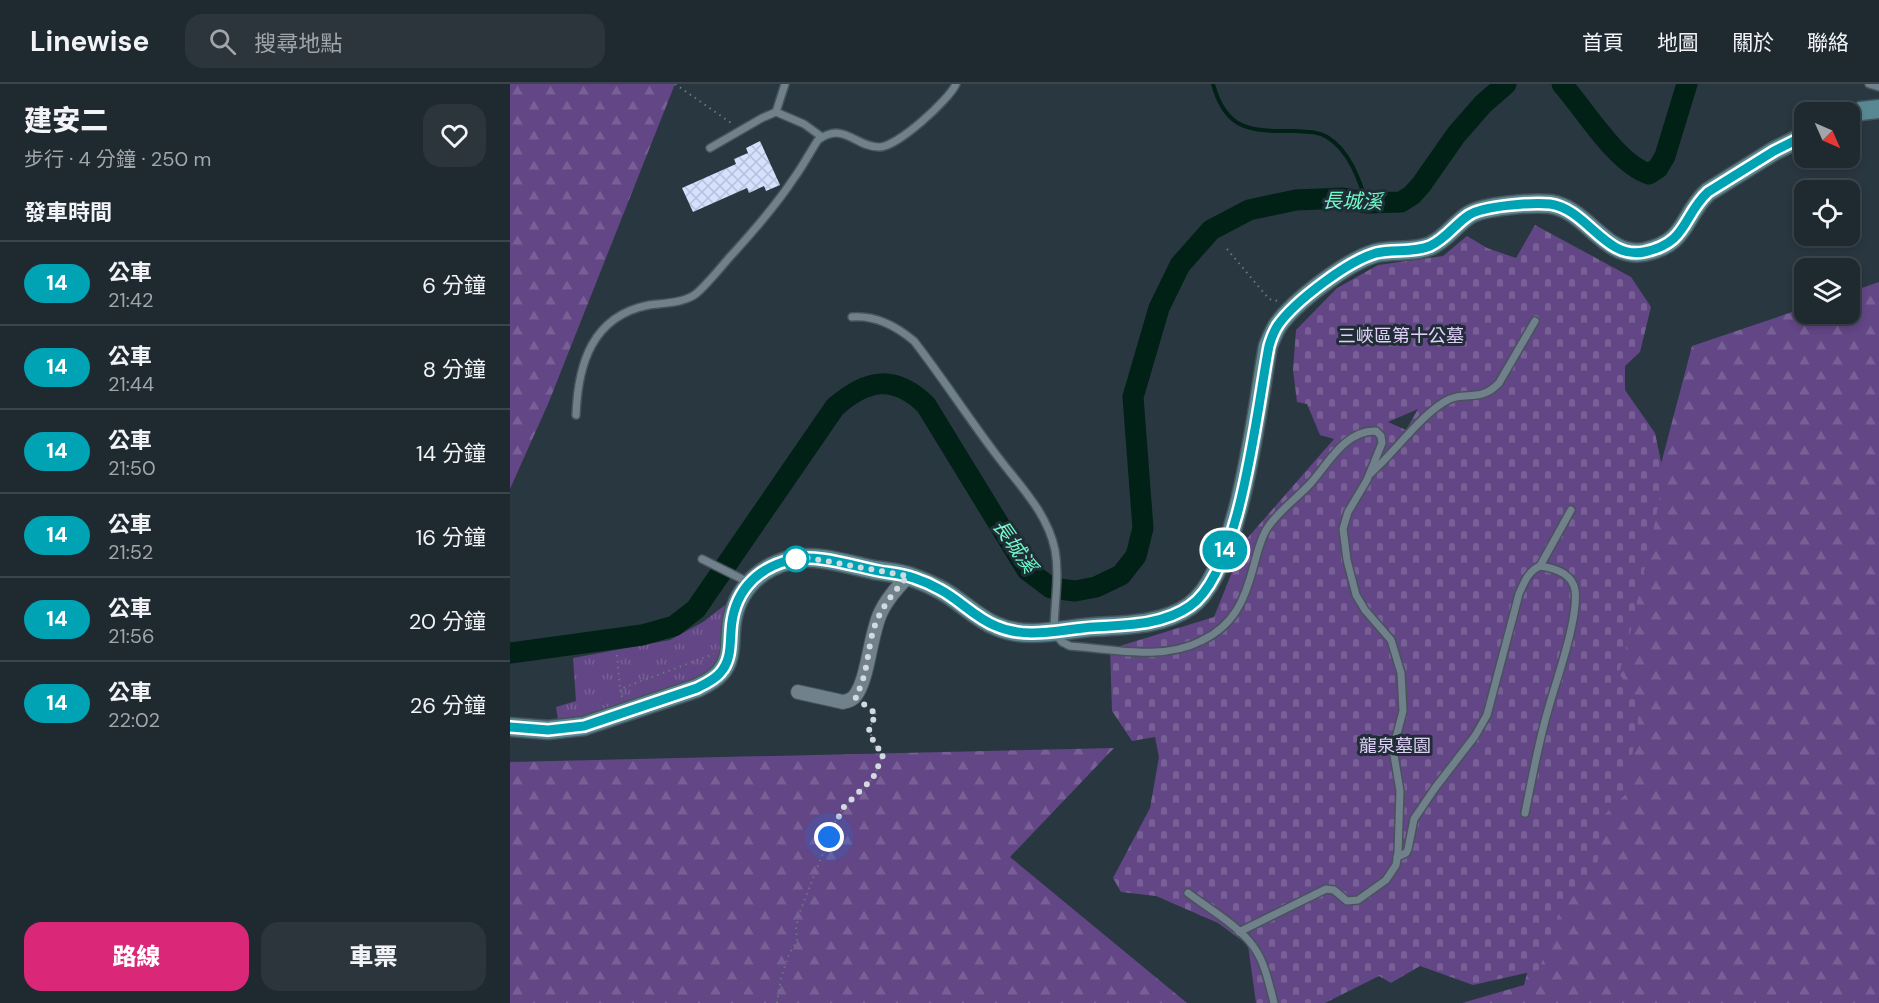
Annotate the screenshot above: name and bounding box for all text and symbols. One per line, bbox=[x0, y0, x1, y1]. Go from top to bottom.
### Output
search box bbox=[185, 14, 605, 68]
text: Linewise bbox=[30, 23, 149, 60]
icon: search bbox=[206, 25, 239, 58]
text: 搜尋地點 bbox=[254, 29, 342, 58]
text: 首頁 bbox=[1582, 29, 1624, 57]
text: 地圖 bbox=[1657, 29, 1699, 57]
text: 關於 bbox=[1732, 29, 1774, 57]
text: 聯絡 bbox=[1807, 29, 1849, 57]
text: 建安二 bbox=[24, 102, 108, 139]
north arrow bbox=[1794, 102, 1860, 168]
map controls bbox=[1794, 102, 1860, 324]
button: heart bbox=[423, 104, 486, 167]
text: 步行 · 4 分鐘 · 250 m bbox=[24, 146, 211, 172]
button: locate bbox=[1794, 180, 1860, 246]
water label: 長城溪 bbox=[1322, 187, 1385, 215]
text: 發車時間 bbox=[24, 198, 112, 227]
text: 公車 bbox=[108, 258, 152, 287]
button: layers bbox=[1794, 258, 1860, 324]
text: 14 bbox=[46, 269, 68, 297]
text: 6 分鐘 bbox=[422, 271, 486, 300]
text: 21:42 bbox=[108, 287, 153, 313]
park label: 三峽區第十公墓 bbox=[1338, 324, 1464, 348]
text: 公車 bbox=[108, 342, 152, 371]
text: 14 bbox=[46, 353, 68, 381]
text: 8 分鐘 bbox=[423, 355, 486, 384]
text: 21:44 bbox=[108, 371, 154, 397]
text: 公車 bbox=[108, 426, 152, 455]
text: 14 bbox=[46, 437, 68, 465]
text: 14 分鐘 bbox=[416, 439, 486, 468]
text: 21:50 bbox=[108, 455, 156, 481]
text: 公車 bbox=[108, 510, 152, 539]
water label: 長城溪 bbox=[987, 514, 1045, 580]
text: 14 bbox=[46, 521, 68, 549]
text: 16 分鐘 bbox=[415, 523, 486, 552]
line badge: 14 bbox=[1198, 530, 1252, 570]
text: 14 bbox=[1214, 536, 1236, 564]
text: 21:52 bbox=[108, 539, 153, 565]
unlabelled marker bbox=[783, 546, 809, 572]
text: 公車 bbox=[108, 594, 152, 623]
text: 14 bbox=[46, 605, 68, 633]
text: 20 分鐘 bbox=[409, 607, 486, 636]
text: 21:56 bbox=[108, 623, 155, 649]
text: 公車 bbox=[108, 678, 152, 707]
text: 14 bbox=[46, 689, 68, 717]
text: 26 分鐘 bbox=[410, 691, 486, 720]
text: 22:02 bbox=[108, 707, 160, 733]
park label: 龍泉墓園 bbox=[1359, 734, 1431, 758]
your location bbox=[814, 822, 844, 852]
button: 路線 bbox=[24, 922, 249, 991]
button: 車票 bbox=[261, 922, 486, 991]

